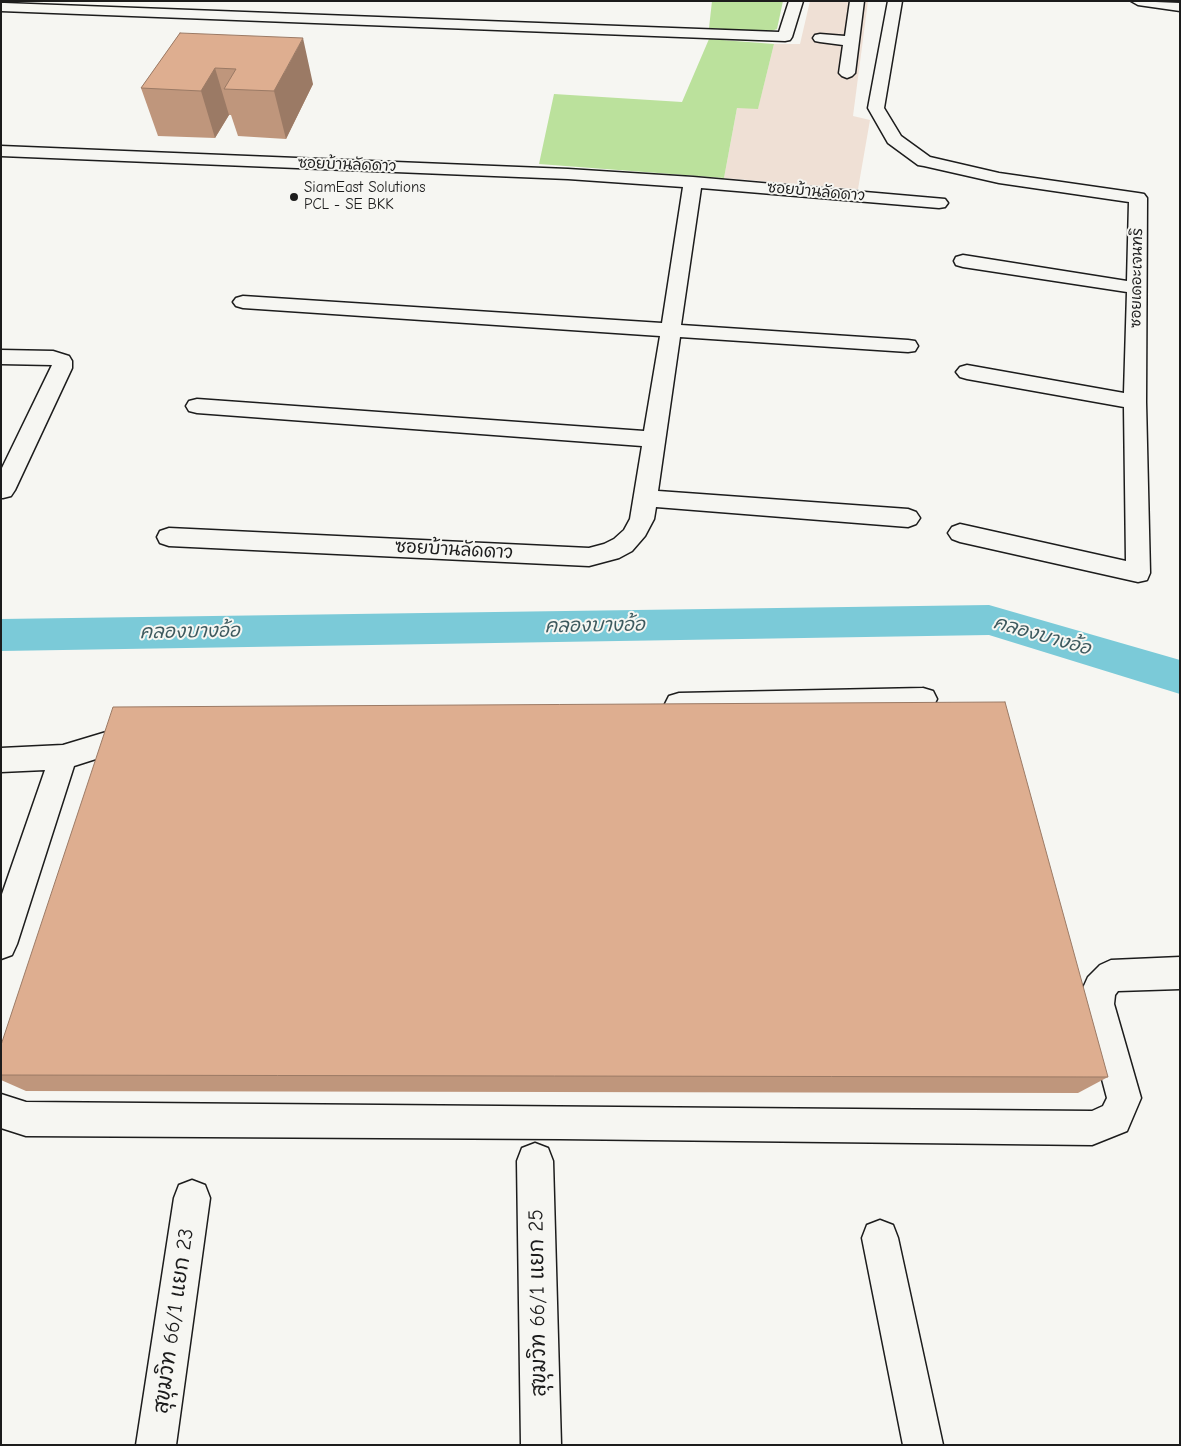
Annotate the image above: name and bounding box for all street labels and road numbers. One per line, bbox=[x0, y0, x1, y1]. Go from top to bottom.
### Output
street label: ซอยบ้านลัดดาว bbox=[298, 154, 396, 176]
street label: ซอยบ้านลัดดาว bbox=[766, 179, 866, 205]
street label: ซอยเดอะเจนทริ bbox=[1127, 228, 1147, 328]
street label: ซอยบ้านลัดดาว bbox=[395, 536, 513, 564]
street label: สุขุมวิท 66/1 แยก 25 bbox=[524, 1209, 552, 1397]
street label: สุขุมวิท 66/1 แยก 23 bbox=[149, 1227, 199, 1415]

